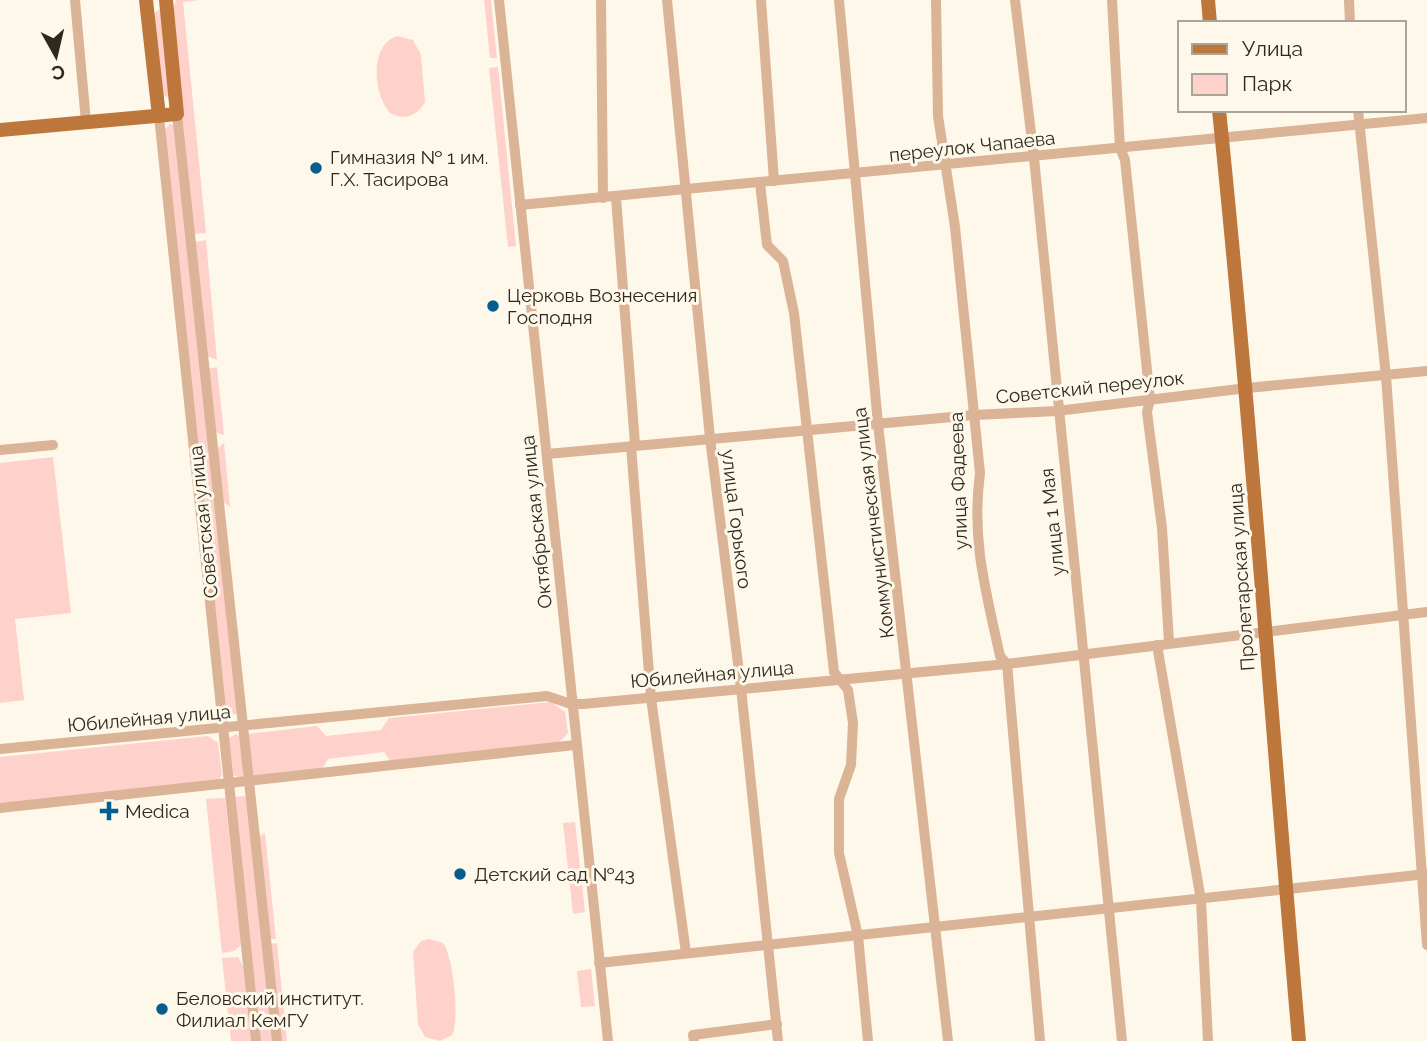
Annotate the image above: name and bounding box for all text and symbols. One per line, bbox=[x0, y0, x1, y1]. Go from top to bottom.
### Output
north arrow bbox=[21, 21, 91, 91]
legend bbox=[1178, 21, 1406, 112]
text: Улица bbox=[1242, 36, 1303, 61]
text: С bbox=[50, 61, 66, 85]
text: Парк bbox=[1242, 71, 1292, 96]
street label: переулок Чапаева bbox=[888, 126, 1056, 166]
place label: Гимназия № 1 им. Г.Х. Тасирова bbox=[330, 146, 488, 190]
marker: Гимназия № 1 им. Г.Х. Тасирова bbox=[308, 160, 324, 176]
place label: Церковь Вознесения Господня bbox=[507, 284, 697, 328]
marker: Церковь Вознесения Господня bbox=[485, 298, 501, 314]
street label: Советский переулок bbox=[995, 366, 1185, 408]
street label: Коммунистическая улица bbox=[848, 406, 898, 640]
street label: улица Фадеева bbox=[945, 412, 971, 550]
street label: Октябрьская улица bbox=[516, 434, 556, 610]
street label: Советская улица bbox=[184, 445, 222, 599]
street label: улица Горького bbox=[718, 448, 756, 590]
street label: улица 1 Мая bbox=[1035, 467, 1069, 577]
street label: Пролетарская улица bbox=[1223, 482, 1259, 672]
street label: Юбилейная улица bbox=[629, 656, 795, 692]
street label: Юбилейная улица bbox=[66, 700, 232, 736]
place label: Mеdica bbox=[125, 800, 190, 822]
marker: Mеdica bbox=[99, 801, 119, 821]
place label: Детский сад №43 bbox=[474, 863, 635, 885]
marker: Детский сад №43 bbox=[452, 866, 468, 882]
place label: Беловский институт. Филиал КемГУ bbox=[176, 987, 364, 1031]
marker: Беловский институт. Филиал КемГУ bbox=[154, 1001, 170, 1017]

